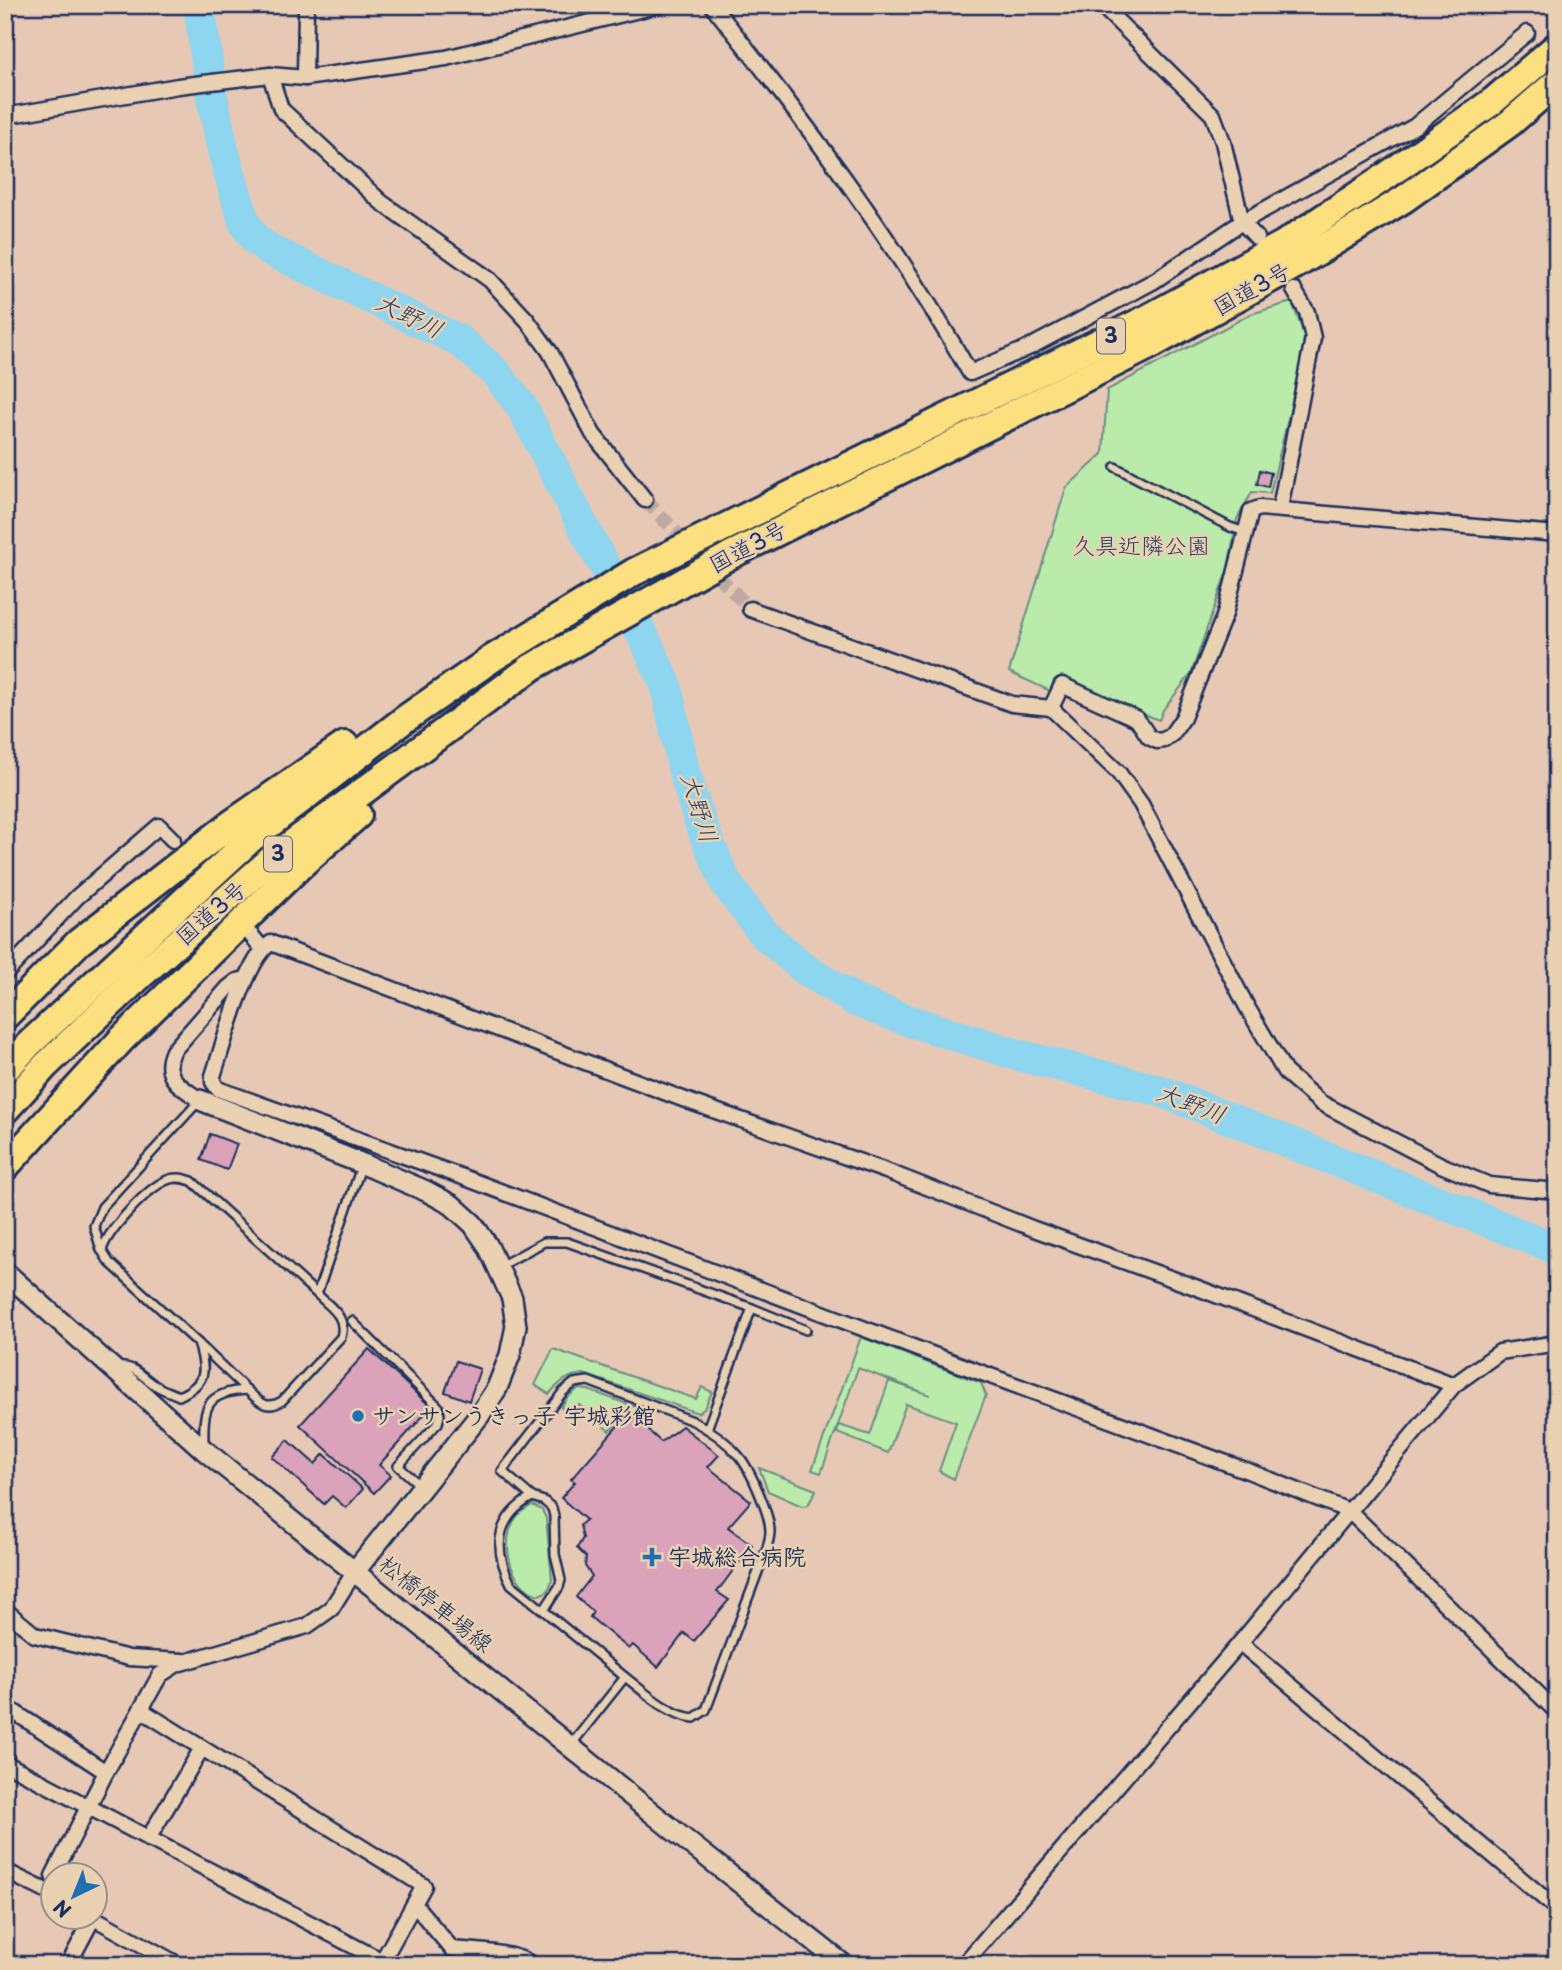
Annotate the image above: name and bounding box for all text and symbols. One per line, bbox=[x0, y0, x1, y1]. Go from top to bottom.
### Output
street label: 国道3号 bbox=[1206, 252, 1297, 323]
water label: 大野川 bbox=[370, 282, 450, 346]
road number: 3 bbox=[1097, 318, 1125, 354]
street label: 国道3号 bbox=[702, 510, 793, 581]
park label: 久具近隣公園 bbox=[1072, 527, 1210, 562]
water label: 大野川 bbox=[673, 768, 729, 847]
road number: 3 bbox=[264, 836, 292, 872]
street label: 国道3号 bbox=[167, 871, 253, 953]
water label: 大野川 bbox=[1152, 1072, 1232, 1132]
place label: サンサンうきっ子 宇城彩館 bbox=[372, 1397, 655, 1432]
marker: サンサンうきっ子 宇城彩館 bbox=[350, 1408, 366, 1424]
place label: 宇城総合病院 bbox=[668, 1538, 806, 1573]
street label: 松橋停車場線 bbox=[372, 1546, 502, 1660]
marker: 宇城総合病院 bbox=[642, 1547, 662, 1567]
north arrow bbox=[38, 1862, 108, 1932]
text: N bbox=[47, 1894, 77, 1925]

